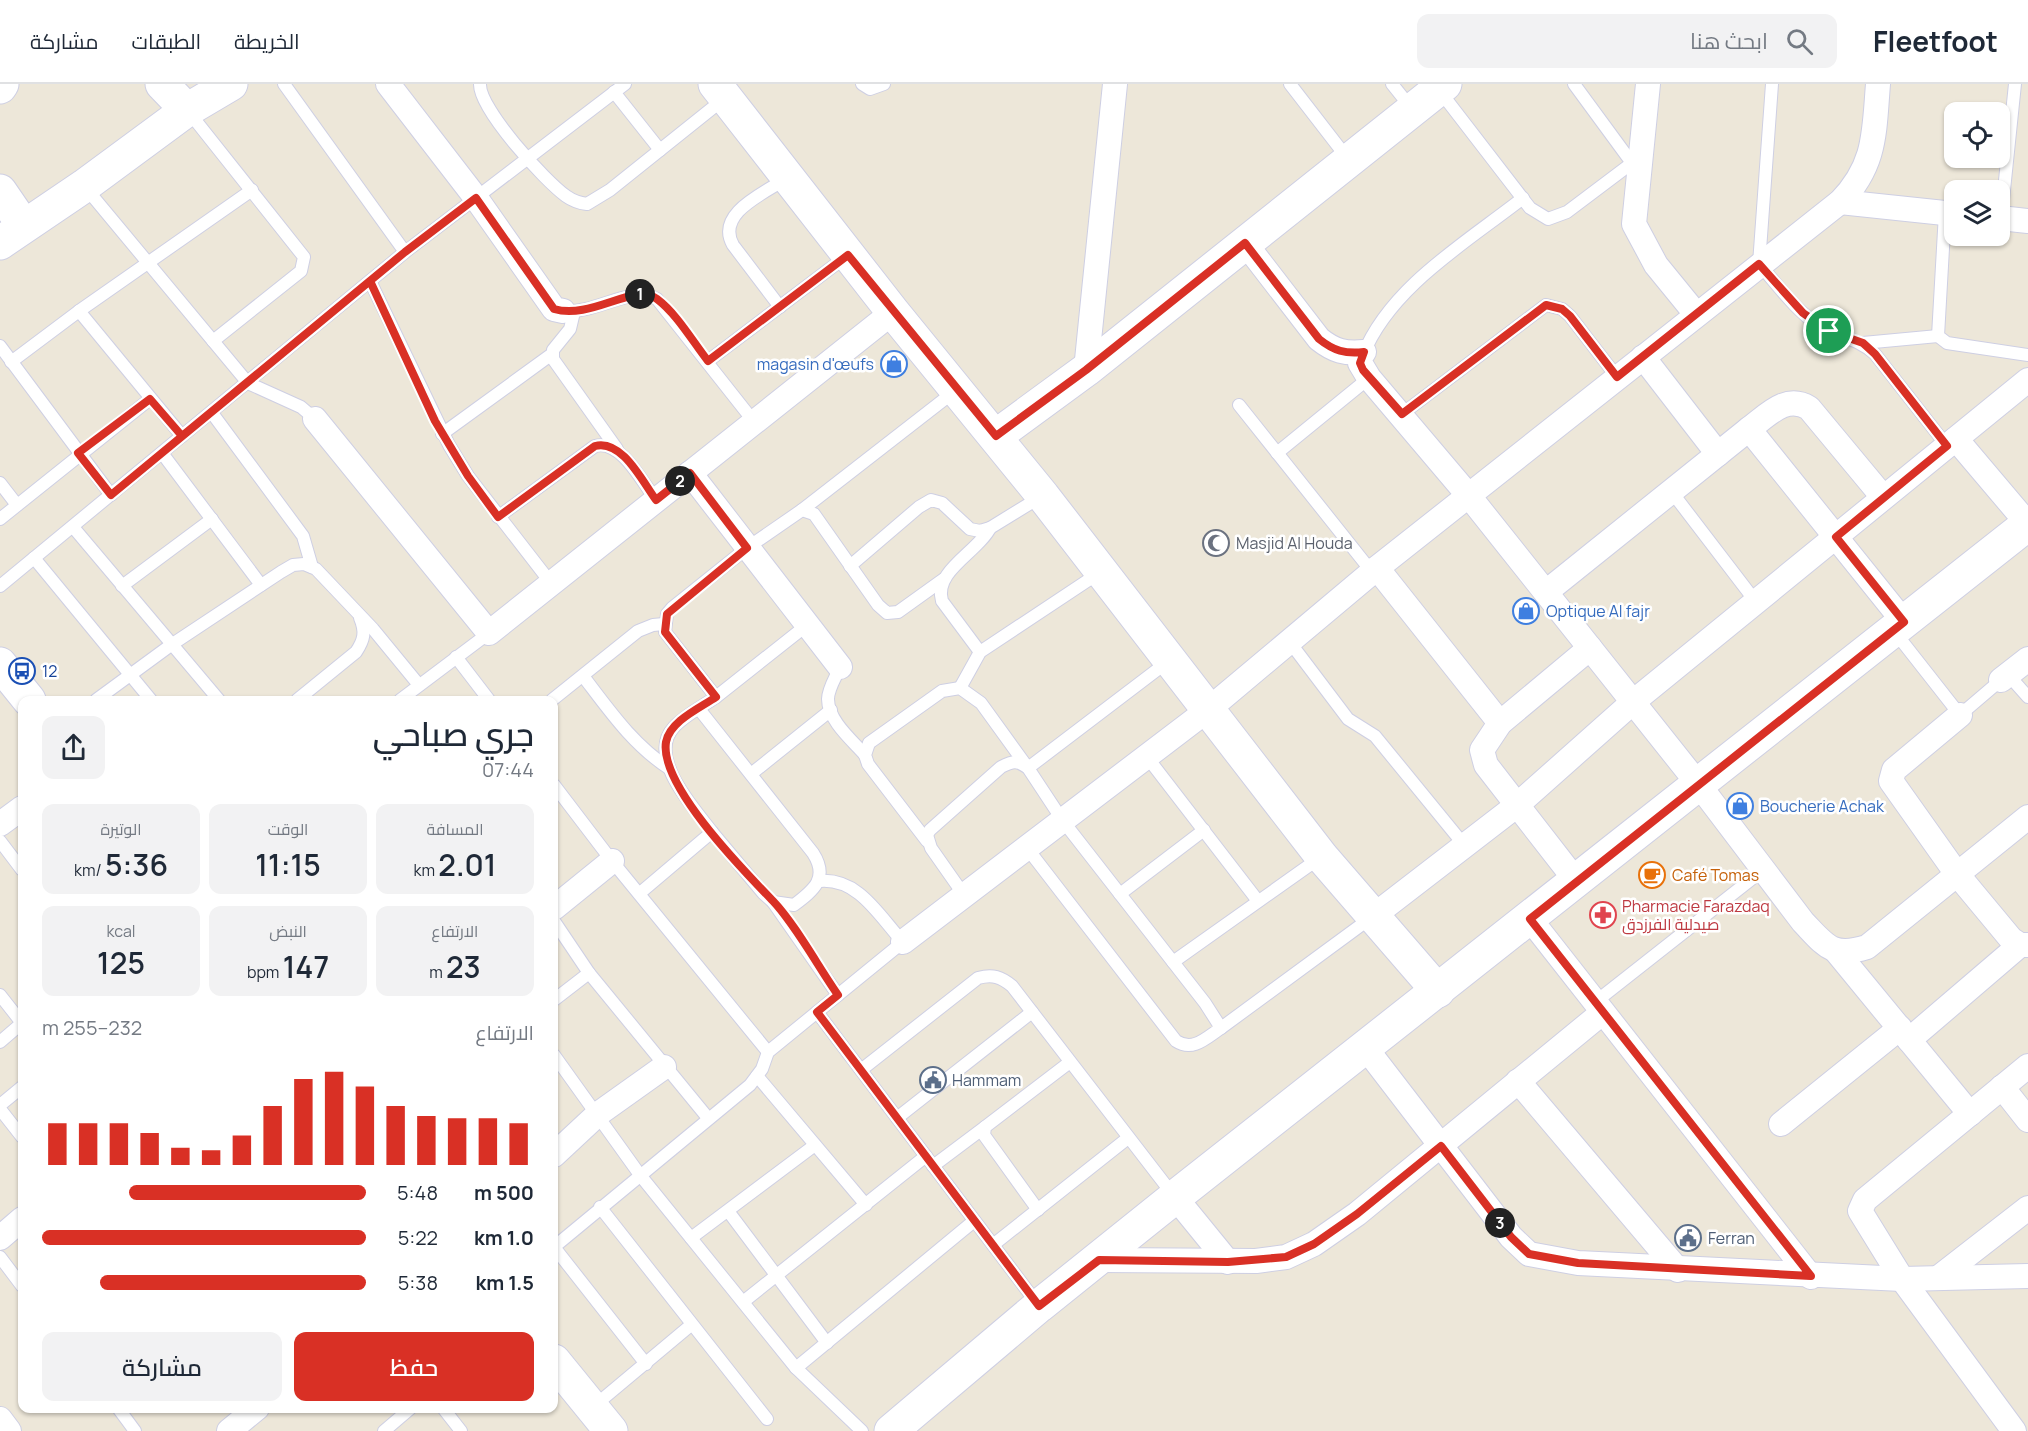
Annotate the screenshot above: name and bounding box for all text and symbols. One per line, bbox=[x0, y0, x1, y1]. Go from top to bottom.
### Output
search box bbox=[1417, 14, 1837, 68]
text: Fleetfoot bbox=[1873, 22, 1998, 60]
icon: search bbox=[1783, 25, 1816, 58]
text: ابحث هنا bbox=[1690, 26, 1768, 56]
text: مشاركة bbox=[30, 27, 99, 55]
text: الطبقات bbox=[132, 27, 201, 55]
text: الخريطة bbox=[234, 27, 300, 55]
map controls bbox=[1944, 102, 2010, 246]
button: locate bbox=[1944, 102, 2010, 168]
button: layers bbox=[1944, 180, 2010, 246]
pin: 1 bbox=[625, 279, 655, 309]
text: 1 bbox=[636, 283, 644, 305]
pin bbox=[1803, 305, 1854, 356]
icon: arrive bbox=[1812, 314, 1845, 347]
shop icon: magasin d'œufs bbox=[879, 349, 909, 379]
place label: magasin d'œufs bbox=[757, 353, 874, 375]
pin: 2 bbox=[665, 466, 695, 496]
text: 2 bbox=[675, 470, 685, 492]
mosque icon: Masjid Al Houda bbox=[1201, 528, 1231, 558]
place label: Masjid Al Houda bbox=[1236, 532, 1353, 554]
shop icon: Optique Al fajr bbox=[1511, 596, 1541, 626]
place label: Optique Al fajr bbox=[1546, 600, 1650, 622]
bus stop icon: 12 bbox=[7, 656, 37, 686]
place label: 12 bbox=[42, 660, 57, 682]
text: جري صباحي bbox=[373, 711, 534, 756]
button: share bbox=[42, 716, 105, 779]
text: 07:44 bbox=[482, 756, 534, 783]
shop icon: Boucherie Achak bbox=[1725, 791, 1755, 821]
place label: Boucherie Achak bbox=[1760, 795, 1885, 817]
text: الوتيرة bbox=[100, 818, 142, 840]
text: الوقت bbox=[268, 818, 308, 840]
text: المسافة bbox=[427, 818, 483, 840]
text: 5:36 bbox=[105, 844, 168, 885]
text: 11:15 bbox=[255, 844, 321, 885]
text: 2.01 bbox=[438, 844, 496, 885]
text: /km bbox=[74, 859, 105, 881]
text: km bbox=[414, 859, 438, 881]
cafe icon: Café Tomas bbox=[1637, 860, 1667, 890]
place label: Café Tomas bbox=[1672, 864, 1759, 886]
place label: Pharmacie Farazdaq صيدلية الفرزدق bbox=[1622, 895, 1770, 935]
pharmacy icon: Pharmacie Farazdaq صيدلية الفرزدق bbox=[1588, 900, 1618, 930]
text: kcal bbox=[106, 920, 136, 942]
text: النبض bbox=[269, 920, 307, 942]
text: الارتفاع bbox=[432, 920, 478, 942]
text: 125 bbox=[97, 942, 145, 983]
text: 147 bbox=[283, 946, 329, 987]
text: 23 bbox=[446, 946, 481, 987]
text: bpm bbox=[247, 961, 283, 983]
text: m bbox=[429, 961, 446, 983]
text: 232–255 m bbox=[42, 1014, 142, 1041]
text: الارتفاع bbox=[475, 1019, 534, 1046]
public building icon: Hammam bbox=[918, 1065, 948, 1095]
place label: Hammam bbox=[952, 1069, 1021, 1091]
text: 5:48 bbox=[397, 1179, 438, 1206]
text: 500 m bbox=[474, 1179, 534, 1206]
pin: 3 bbox=[1485, 1208, 1515, 1238]
text: 3 bbox=[1495, 1212, 1505, 1234]
public building icon: Ferran bbox=[1673, 1223, 1703, 1253]
text: 5:22 bbox=[398, 1224, 438, 1251]
text: 1.0 km bbox=[474, 1224, 534, 1251]
place label: Ferran bbox=[1708, 1227, 1755, 1249]
text: 5:38 bbox=[398, 1269, 438, 1296]
text: 1.5 km bbox=[476, 1269, 534, 1296]
button: مشاركة bbox=[42, 1332, 282, 1401]
button: حفظ bbox=[294, 1332, 534, 1401]

